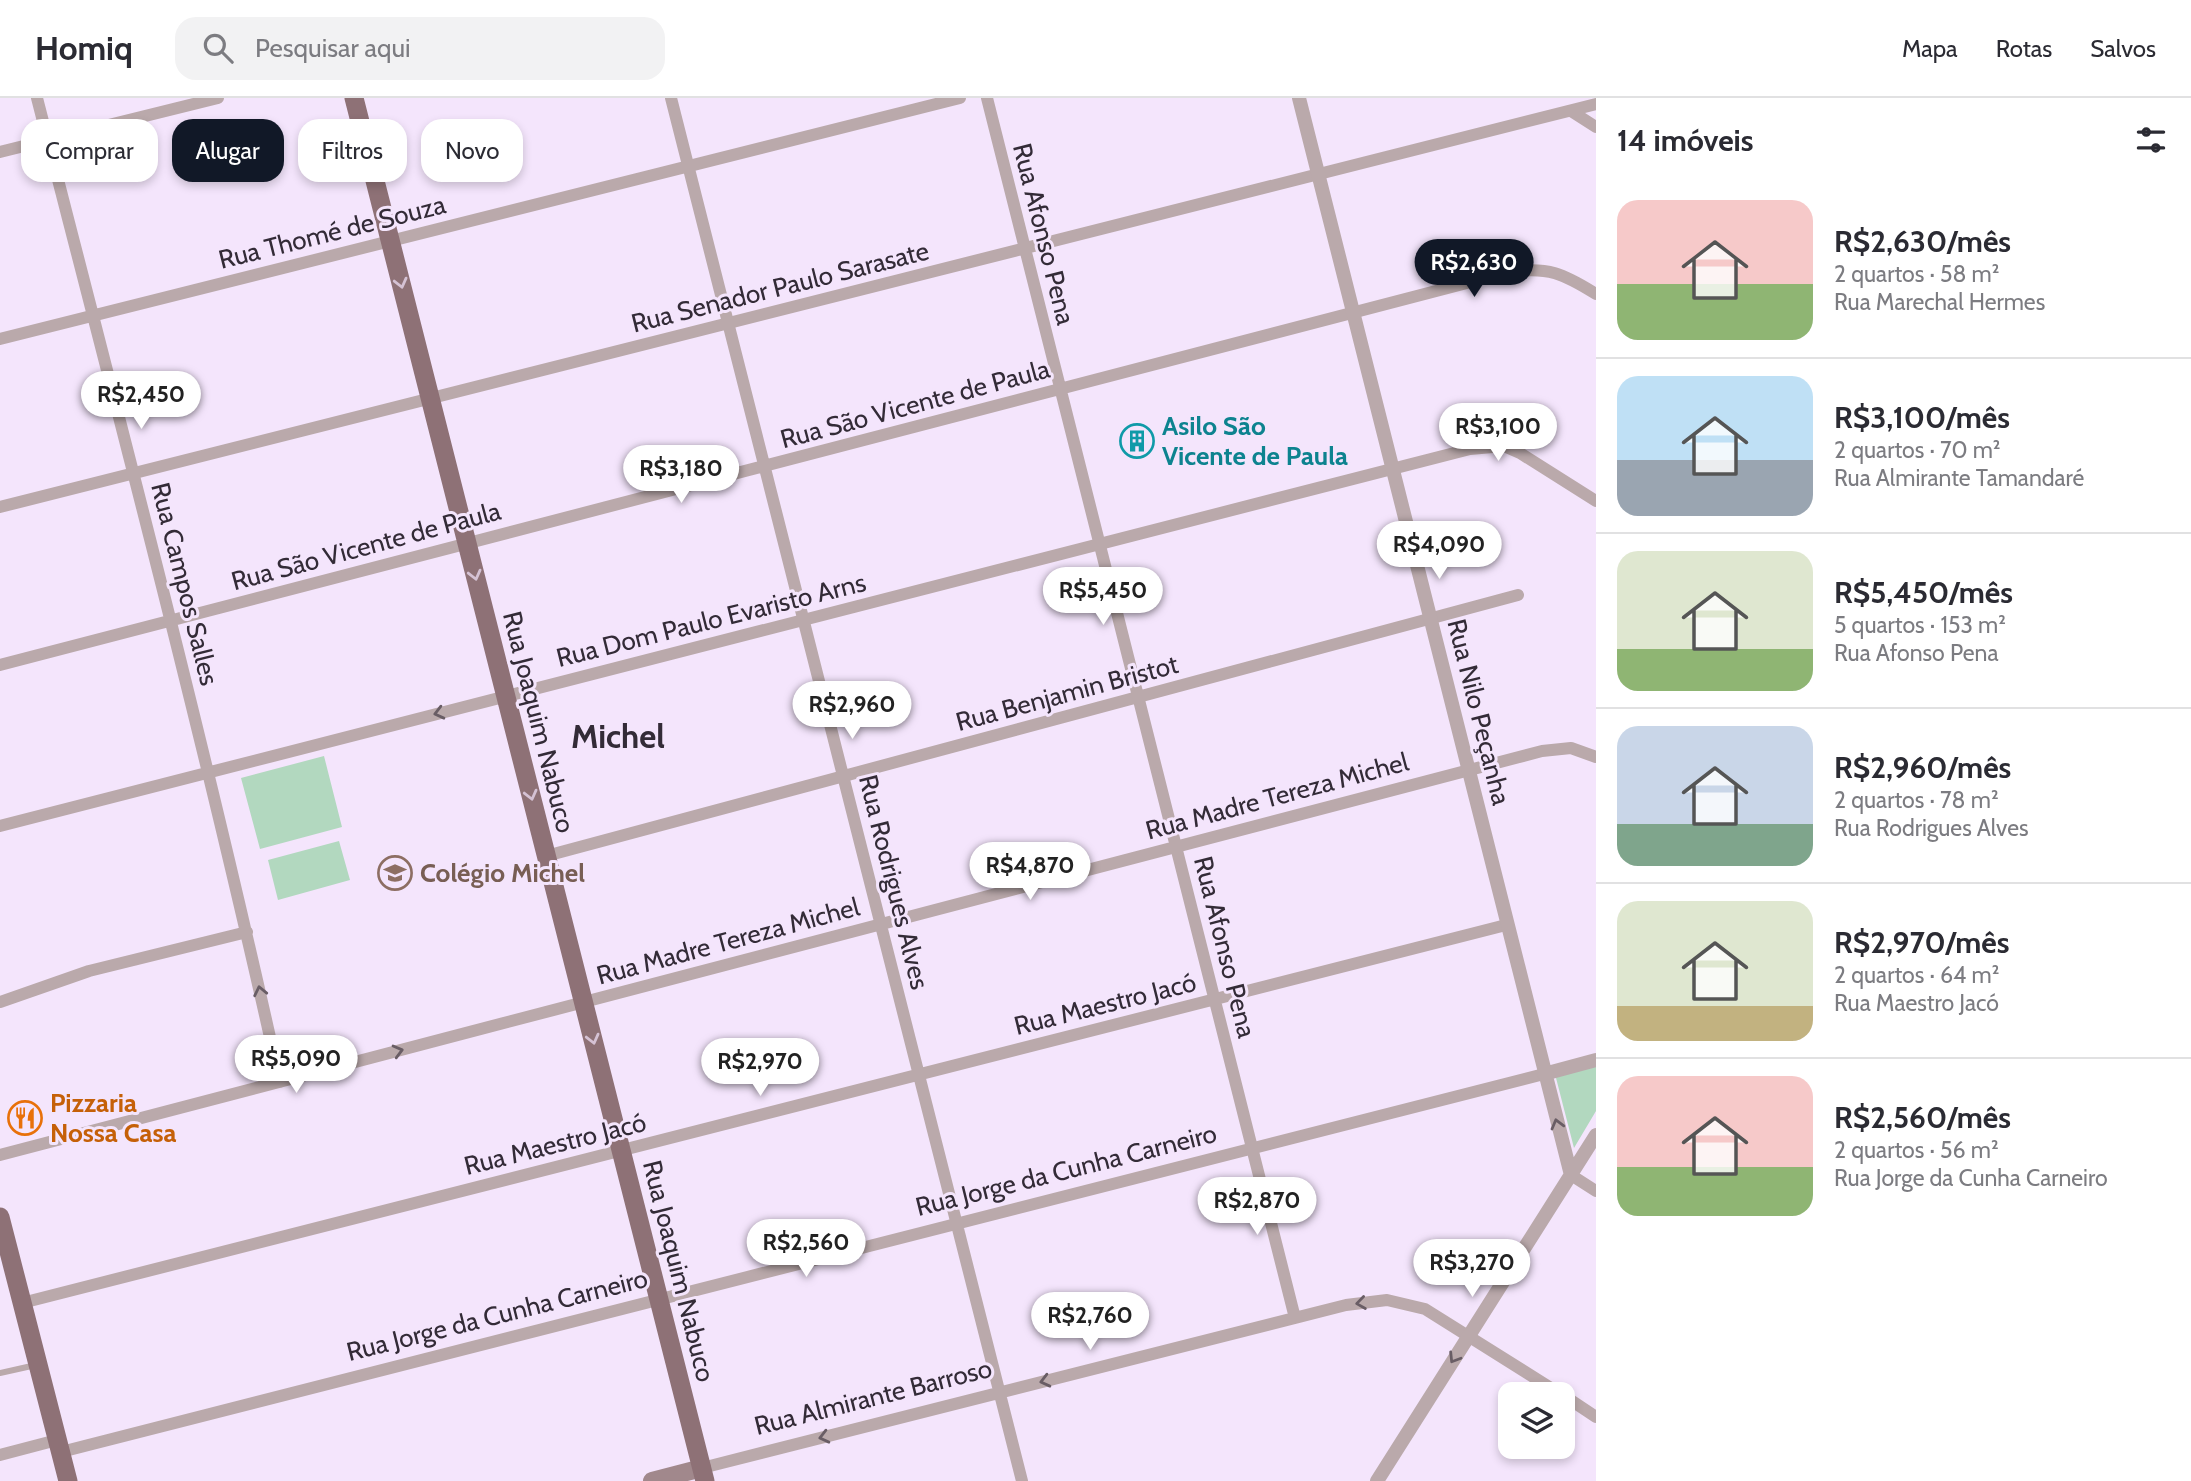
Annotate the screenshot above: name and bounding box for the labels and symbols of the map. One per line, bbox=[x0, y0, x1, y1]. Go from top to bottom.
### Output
street label: Rua Afonso Pena bbox=[1006, 140, 1082, 329]
street label: Rua Thomé de Souza bbox=[215, 188, 449, 276]
street label: Rua Senador Paulo Sarasate bbox=[628, 235, 932, 339]
pin: R$2,630 bbox=[1409, 240, 1539, 299]
one-way arrow bbox=[393, 277, 407, 289]
street label: Rua São Vicente de Paula bbox=[777, 352, 1054, 455]
pin: R$2,450 bbox=[76, 372, 206, 431]
pin: R$3,100 bbox=[1433, 404, 1563, 463]
place label: Asilo São Vicente de Paula bbox=[1162, 410, 1348, 472]
building icon: Asilo São Vicente de Paula bbox=[1118, 422, 1156, 460]
pin: R$3,180 bbox=[616, 446, 746, 505]
street label: Rua Campos Salles bbox=[144, 479, 226, 689]
street label: Rua São Vicente de Paula bbox=[228, 494, 505, 597]
pin: R$4,090 bbox=[1374, 522, 1504, 581]
street label: Rua Dom Paulo Evaristo Arns bbox=[553, 566, 869, 674]
one-way arrow bbox=[467, 568, 481, 580]
pin: R$5,450 bbox=[1038, 568, 1168, 627]
street label: Rua Joaquim Nabuco bbox=[496, 608, 582, 836]
street label: Rua Nilo Peçanha bbox=[1440, 616, 1518, 809]
street label: Rua Benjamin Bristot bbox=[952, 648, 1182, 738]
pin: R$2,960 bbox=[787, 682, 917, 741]
one-way arrow bbox=[434, 705, 446, 719]
district label: Michel bbox=[571, 716, 665, 756]
street label: Rua Madre Tereza Michel bbox=[1142, 745, 1412, 847]
street label: Rua Rodrigues Alves bbox=[852, 771, 936, 993]
one-way arrow bbox=[523, 789, 537, 801]
pin: R$4,870 bbox=[965, 842, 1095, 902]
street label: Rua Afonso Pena bbox=[1187, 853, 1263, 1042]
school or university icon: Colégio Michel bbox=[376, 854, 414, 892]
place label: Colégio Michel bbox=[420, 857, 585, 889]
street label: Rua Madre Tereza Michel bbox=[593, 890, 863, 992]
street label: Rua Maestro Jacó bbox=[1011, 966, 1199, 1042]
one-way arrow bbox=[254, 985, 268, 997]
one-way arrow bbox=[585, 1033, 599, 1045]
pin: R$5,090 bbox=[231, 1035, 361, 1095]
pin: R$2,970 bbox=[695, 1038, 825, 1098]
one-way arrow bbox=[392, 1045, 404, 1059]
place label: Pizzaria Nossa Casa bbox=[50, 1087, 176, 1149]
restaurant icon: Pizzaria Nossa Casa bbox=[6, 1099, 44, 1137]
street label: Rua Maestro Jacó bbox=[461, 1106, 649, 1182]
street label: Rua Jorge da Cunha Carneiro bbox=[912, 1117, 1220, 1223]
one-way arrow bbox=[1551, 1118, 1565, 1130]
street label: Rua Joaquim Nabuco bbox=[636, 1157, 722, 1385]
pin: R$2,870 bbox=[1192, 1178, 1322, 1237]
pin: R$2,560 bbox=[741, 1220, 871, 1279]
pin: R$3,270 bbox=[1407, 1240, 1537, 1299]
street label: Rua Jorge da Cunha Carneiro bbox=[343, 1262, 651, 1368]
pin: R$2,760 bbox=[1025, 1292, 1155, 1352]
one-way arrow bbox=[1355, 1295, 1367, 1310]
one-way arrow bbox=[1450, 1351, 1463, 1364]
street label: Rua Almirante Barroso bbox=[751, 1352, 995, 1442]
one-way arrow bbox=[1039, 1373, 1051, 1387]
one-way arrow bbox=[819, 1429, 831, 1443]

